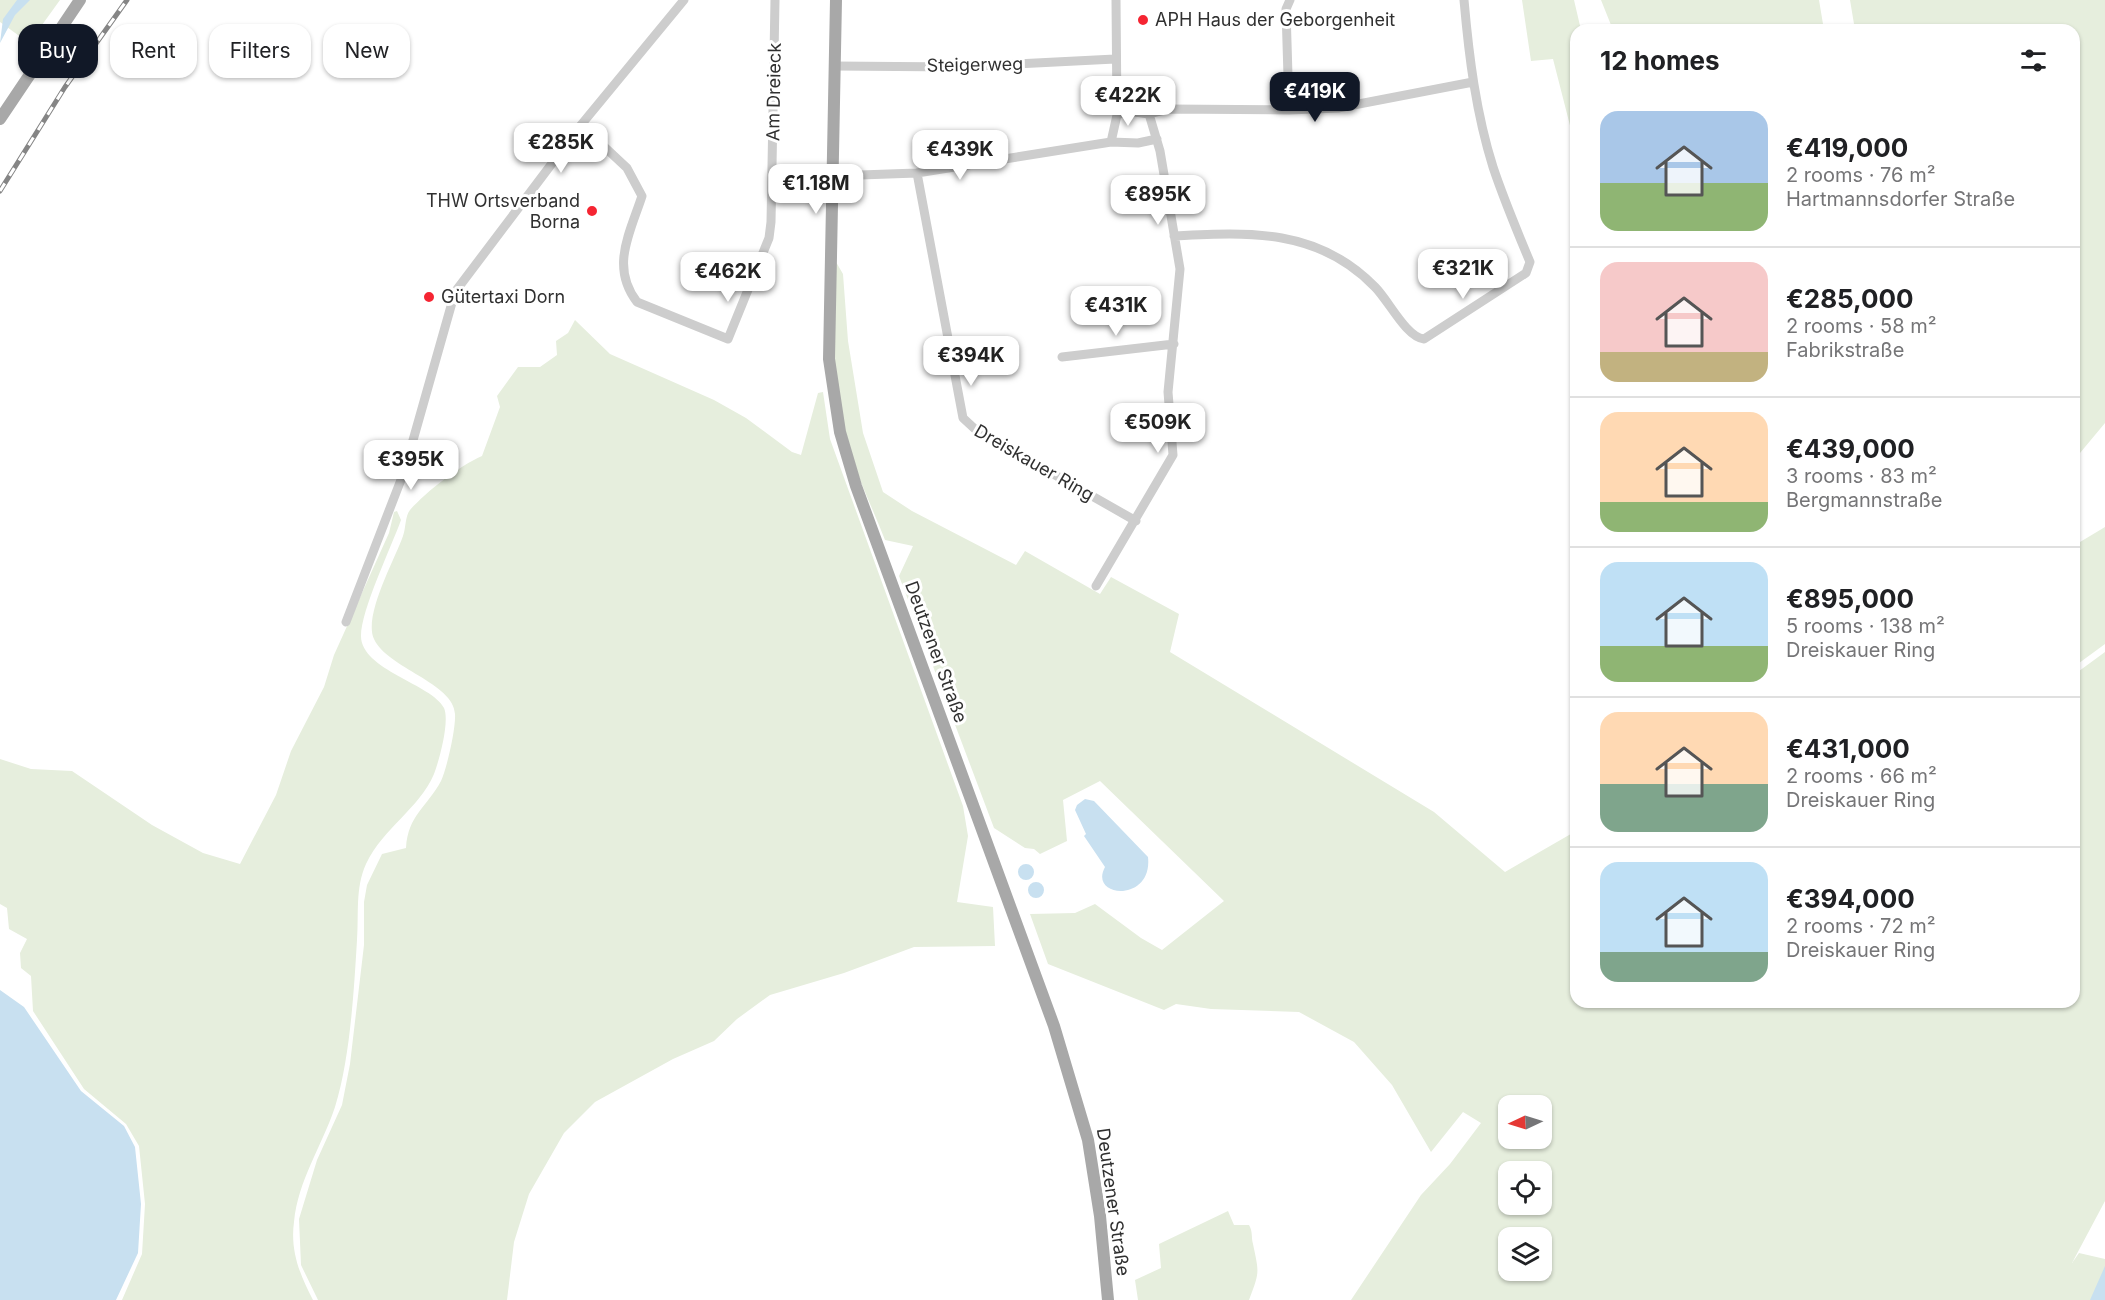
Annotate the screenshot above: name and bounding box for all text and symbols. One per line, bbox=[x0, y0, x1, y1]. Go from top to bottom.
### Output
place label: APH Haus der Geborgenheit bbox=[1155, 9, 1395, 30]
marker: APH Haus der Geborgenheit bbox=[1136, 13, 1150, 27]
chip: Buy bbox=[18, 24, 98, 78]
chip: Rent bbox=[110, 24, 197, 78]
chip: Filters bbox=[209, 24, 311, 78]
chip: New bbox=[323, 24, 410, 78]
street label: Am Dreieck bbox=[762, 43, 785, 141]
icon: filters bbox=[2017, 44, 2050, 77]
text: 12 homes bbox=[1600, 45, 1720, 76]
street label: Steigerweg bbox=[927, 53, 1023, 76]
pin: €419K bbox=[1273, 72, 1357, 123]
pin: €422K bbox=[1086, 76, 1170, 127]
text: €419K bbox=[1284, 79, 1346, 103]
text: €422K bbox=[1095, 83, 1161, 107]
pin: €285K bbox=[519, 123, 603, 174]
text: €285K bbox=[528, 130, 594, 154]
pin: €439K bbox=[918, 130, 1002, 181]
text: €419,000 bbox=[1786, 132, 1908, 163]
icon: home bbox=[1648, 135, 1720, 207]
text: €439K bbox=[926, 137, 994, 161]
text: 2 rooms · 76 m² bbox=[1786, 163, 1935, 187]
pin: €1.18M bbox=[767, 164, 865, 215]
text: €1.18M bbox=[782, 171, 850, 195]
pin: €895K bbox=[1116, 175, 1200, 226]
text: €895K bbox=[1125, 182, 1191, 206]
text: Hartmannsdorfer Straße bbox=[1786, 187, 2015, 211]
place label: THW Ortsverband Borna bbox=[426, 190, 580, 232]
marker: THW Ortsverband Borna bbox=[585, 204, 599, 218]
pin: €321K bbox=[1421, 249, 1505, 300]
pin: €462K bbox=[686, 252, 770, 303]
text: €321K bbox=[1432, 256, 1494, 280]
text: €462K bbox=[694, 259, 762, 283]
text: €285,000 bbox=[1786, 283, 1914, 314]
place label: Gütertaxi Dorn bbox=[441, 286, 565, 307]
pin: €431K bbox=[1074, 286, 1158, 337]
icon: home bbox=[1648, 286, 1720, 358]
marker: Gütertaxi Dorn bbox=[422, 290, 436, 304]
text: €431K bbox=[1084, 293, 1148, 317]
text: 2 rooms · 58 m² bbox=[1786, 314, 1937, 338]
pin: €394K bbox=[929, 336, 1013, 387]
text: Fabrikstraße bbox=[1786, 338, 1904, 362]
text: €394K bbox=[937, 343, 1005, 367]
pin: €509K bbox=[1116, 403, 1200, 454]
text: €509K bbox=[1124, 410, 1192, 434]
street label: Dreiskauer Ring bbox=[971, 420, 1098, 505]
text: €439,000 bbox=[1786, 433, 1915, 464]
icon: home bbox=[1648, 436, 1720, 508]
pin: €395K bbox=[369, 440, 453, 491]
text: €395K bbox=[378, 447, 444, 471]
text: 3 rooms · 83 m² bbox=[1786, 464, 1937, 488]
text: Bergmannstraße bbox=[1786, 488, 1942, 512]
street label: Deutzener Straße bbox=[901, 578, 972, 725]
text: €895,000 bbox=[1786, 583, 1914, 614]
icon: home bbox=[1648, 586, 1720, 658]
text: 5 rooms · 138 m² bbox=[1786, 614, 1945, 638]
text: Dreiskauer Ring bbox=[1786, 638, 1935, 662]
text: €431,000 bbox=[1786, 733, 1910, 764]
icon: home bbox=[1648, 736, 1720, 808]
text: 2 rooms · 66 m² bbox=[1786, 764, 1937, 788]
text: Dreiskauer Ring bbox=[1786, 788, 1935, 812]
text: €394,000 bbox=[1786, 883, 1915, 914]
icon: home bbox=[1648, 886, 1720, 958]
text: 2 rooms · 72 m² bbox=[1786, 914, 1936, 938]
text: Dreiskauer Ring bbox=[1786, 938, 1935, 962]
north arrow bbox=[1498, 1095, 1552, 1149]
map controls bbox=[1498, 1095, 1552, 1281]
street label: Deutzener Straße bbox=[1093, 1127, 1134, 1277]
button: locate bbox=[1498, 1161, 1552, 1215]
button: layers bbox=[1498, 1227, 1552, 1281]

